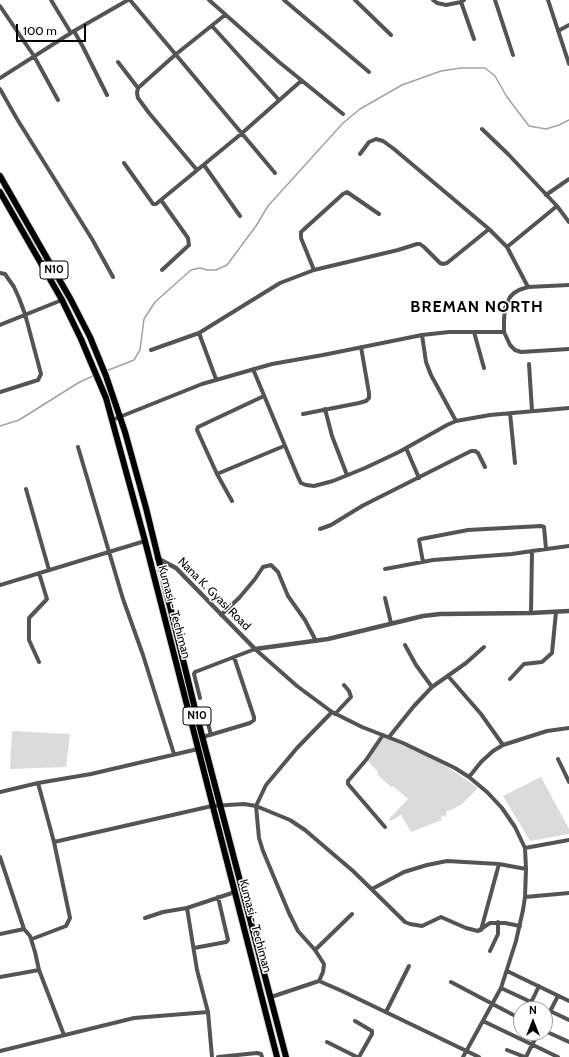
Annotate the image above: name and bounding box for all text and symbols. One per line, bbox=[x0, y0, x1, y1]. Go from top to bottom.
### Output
scale bar bbox=[18, 16, 88, 42]
text: 100 m bbox=[23, 23, 57, 38]
road number: N10 bbox=[40, 261, 68, 279]
district label: BREMAN NORTH bbox=[410, 297, 544, 317]
street label: Nana K. Gyasi Road bbox=[175, 555, 253, 633]
street label: Kumasi - Techiman bbox=[155, 564, 193, 660]
road number: N10 bbox=[183, 707, 211, 725]
street label: Kumasi - Techiman bbox=[236, 878, 274, 974]
north arrow bbox=[513, 1001, 553, 1041]
text: N bbox=[529, 1003, 537, 1017]

